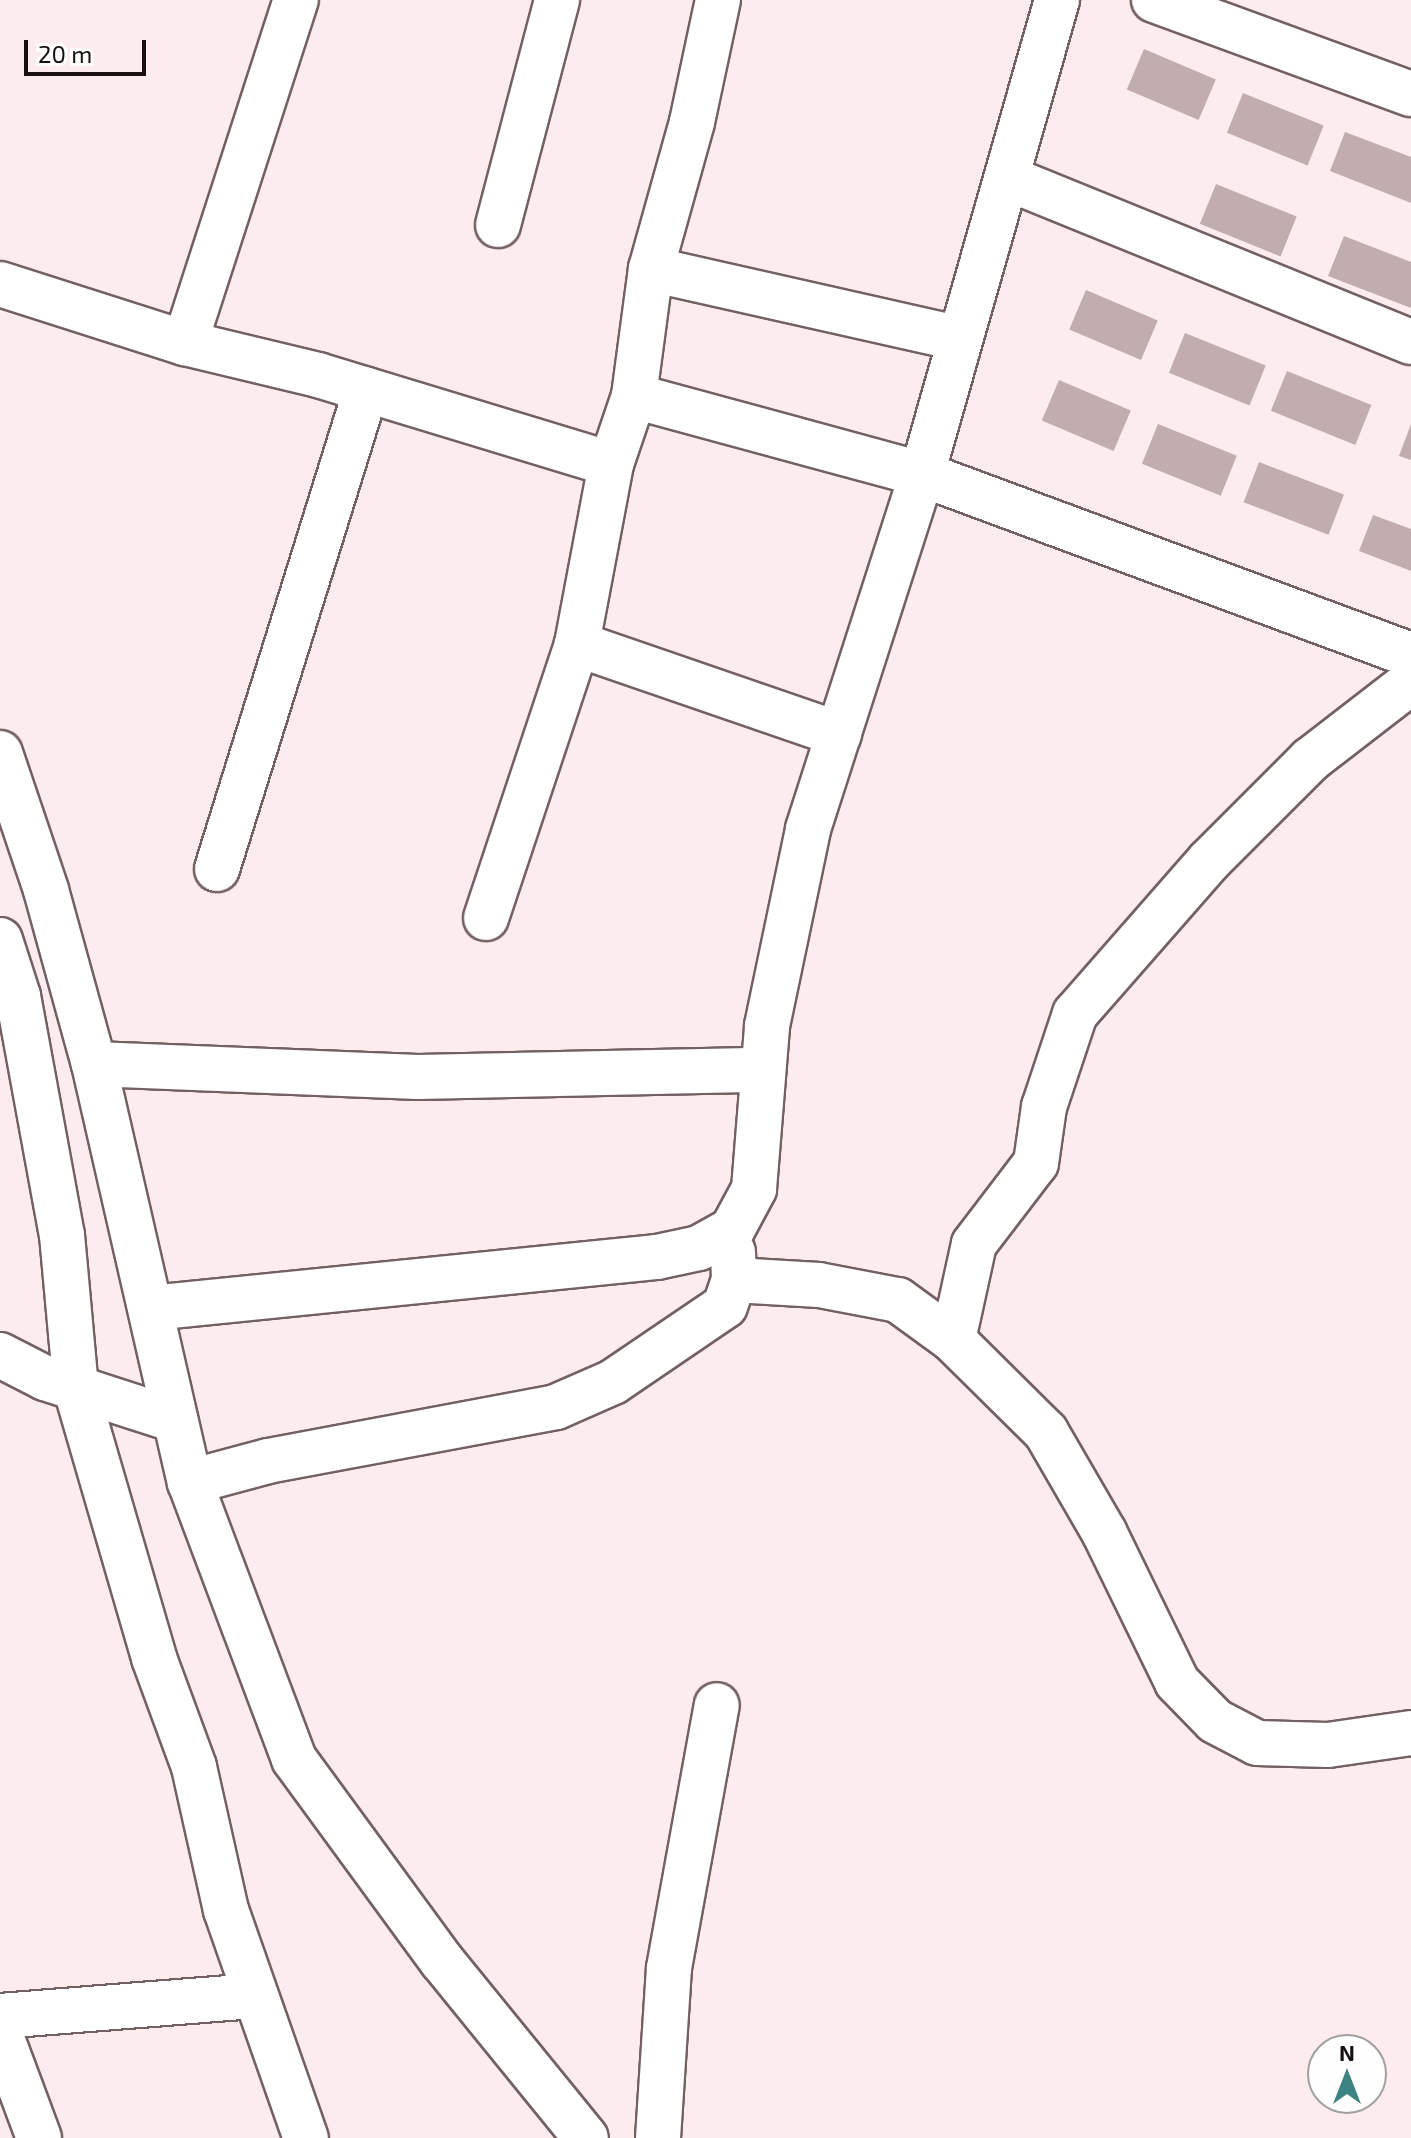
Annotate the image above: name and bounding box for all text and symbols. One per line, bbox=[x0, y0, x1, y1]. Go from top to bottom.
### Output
scale bar bbox=[28, 24, 150, 74]
text: 20 m bbox=[38, 39, 92, 68]
north arrow bbox=[1307, 2034, 1387, 2114]
text: N bbox=[1339, 2039, 1355, 2065]

